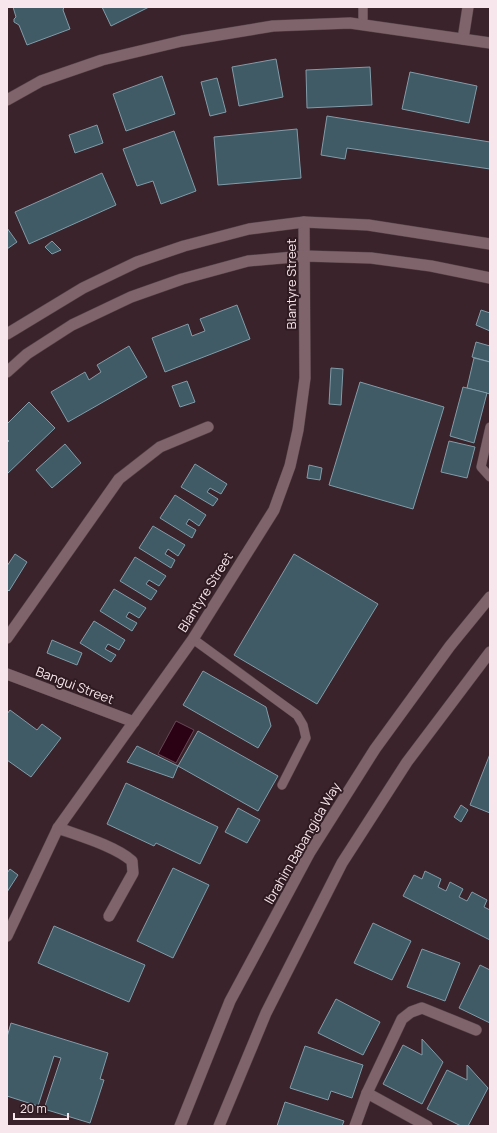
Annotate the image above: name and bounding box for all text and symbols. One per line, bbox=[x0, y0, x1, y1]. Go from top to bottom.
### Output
street label: Blantyre Street bbox=[282, 239, 300, 329]
street label: Blantyre Street bbox=[173, 549, 237, 635]
street label: Bangui Street bbox=[33, 662, 117, 708]
street label: Ibrahim Babangida Way bbox=[260, 779, 344, 907]
scale bar bbox=[14, 1095, 68, 1121]
text: 20 m bbox=[20, 1100, 47, 1117]

